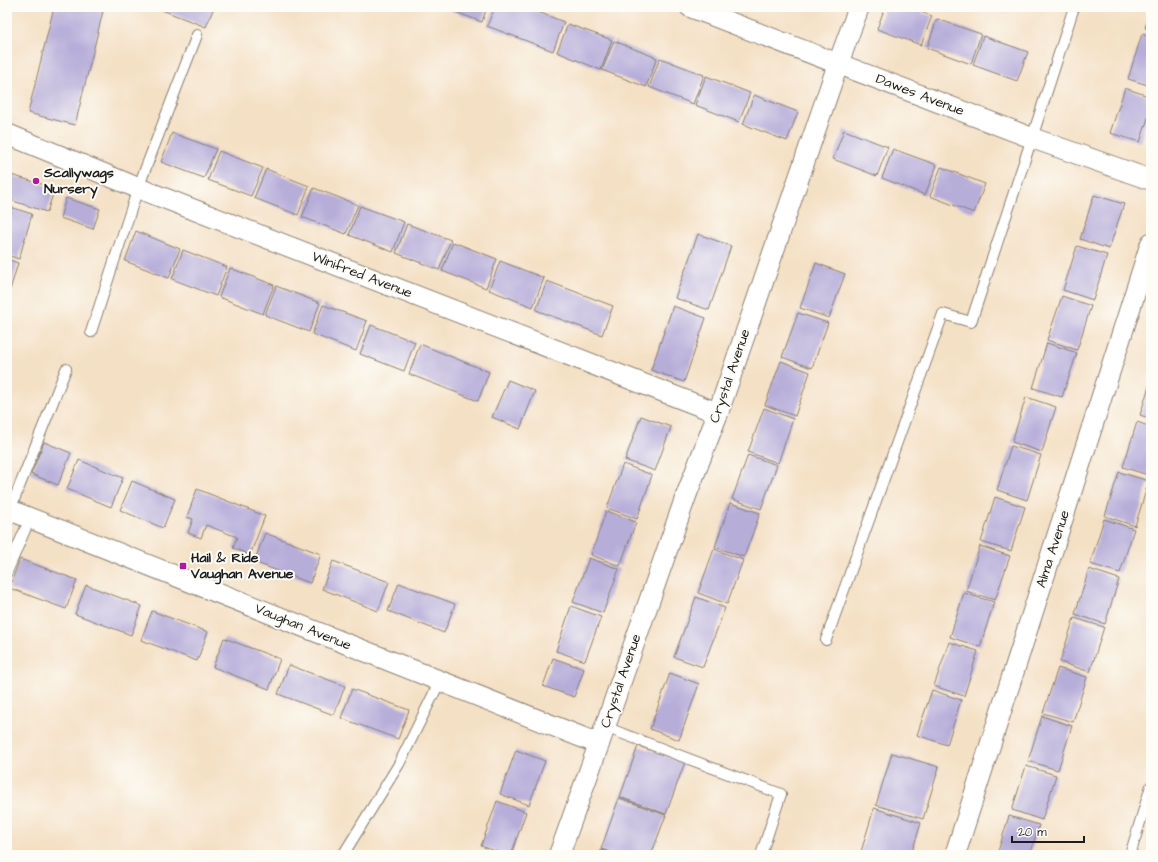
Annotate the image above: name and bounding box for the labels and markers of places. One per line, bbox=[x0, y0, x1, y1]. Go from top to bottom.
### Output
place label: Scallywags Nursery bbox=[43, 163, 114, 199]
marker: Scallywags Nursery bbox=[31, 176, 41, 186]
place label: Hail & Ride Vaughan Avenue bbox=[190, 548, 294, 585]
marker: Hail & Ride Vaughan Avenue bbox=[178, 561, 188, 571]

